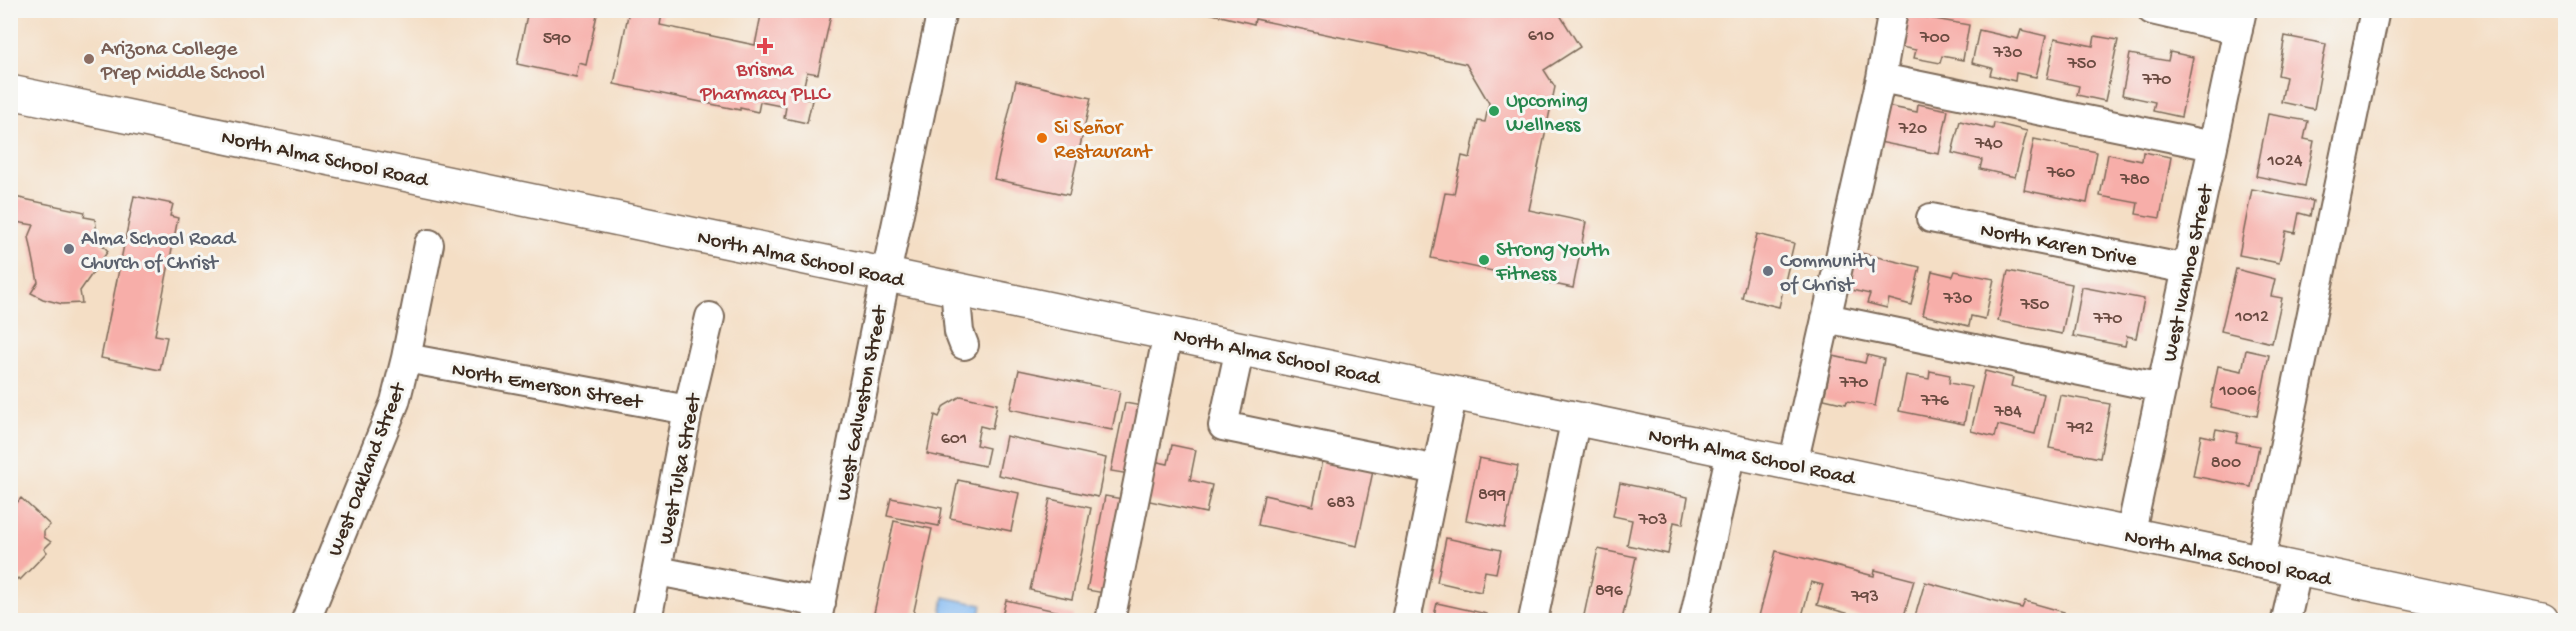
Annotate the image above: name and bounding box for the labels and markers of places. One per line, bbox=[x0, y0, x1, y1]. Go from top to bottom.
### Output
place label: Arizona College Prep Middle School bbox=[100, 38, 265, 87]
marker: Brisma Pharmacy PLLC bbox=[758, 39, 772, 53]
marker: Arizona College Prep Middle School bbox=[82, 52, 96, 66]
place label: Brisma Pharmacy PLLC bbox=[699, 59, 831, 108]
place label: Upcoming Wellness bbox=[1506, 90, 1588, 139]
marker: Upcoming Wellness bbox=[1487, 104, 1501, 118]
place label: Si Señor Restaurant bbox=[1054, 117, 1154, 166]
marker: Si Señor Restaurant bbox=[1035, 131, 1049, 145]
place label: Alma School Road Church of Christ bbox=[81, 228, 237, 277]
place label: Strong Youth Fitness bbox=[1495, 239, 1610, 288]
marker: Alma School Road Church of Christ bbox=[62, 242, 76, 256]
place label: Community of Christ bbox=[1780, 250, 1875, 299]
marker: Strong Youth Fitness bbox=[1477, 253, 1491, 267]
marker: Community of Christ bbox=[1761, 264, 1775, 278]

